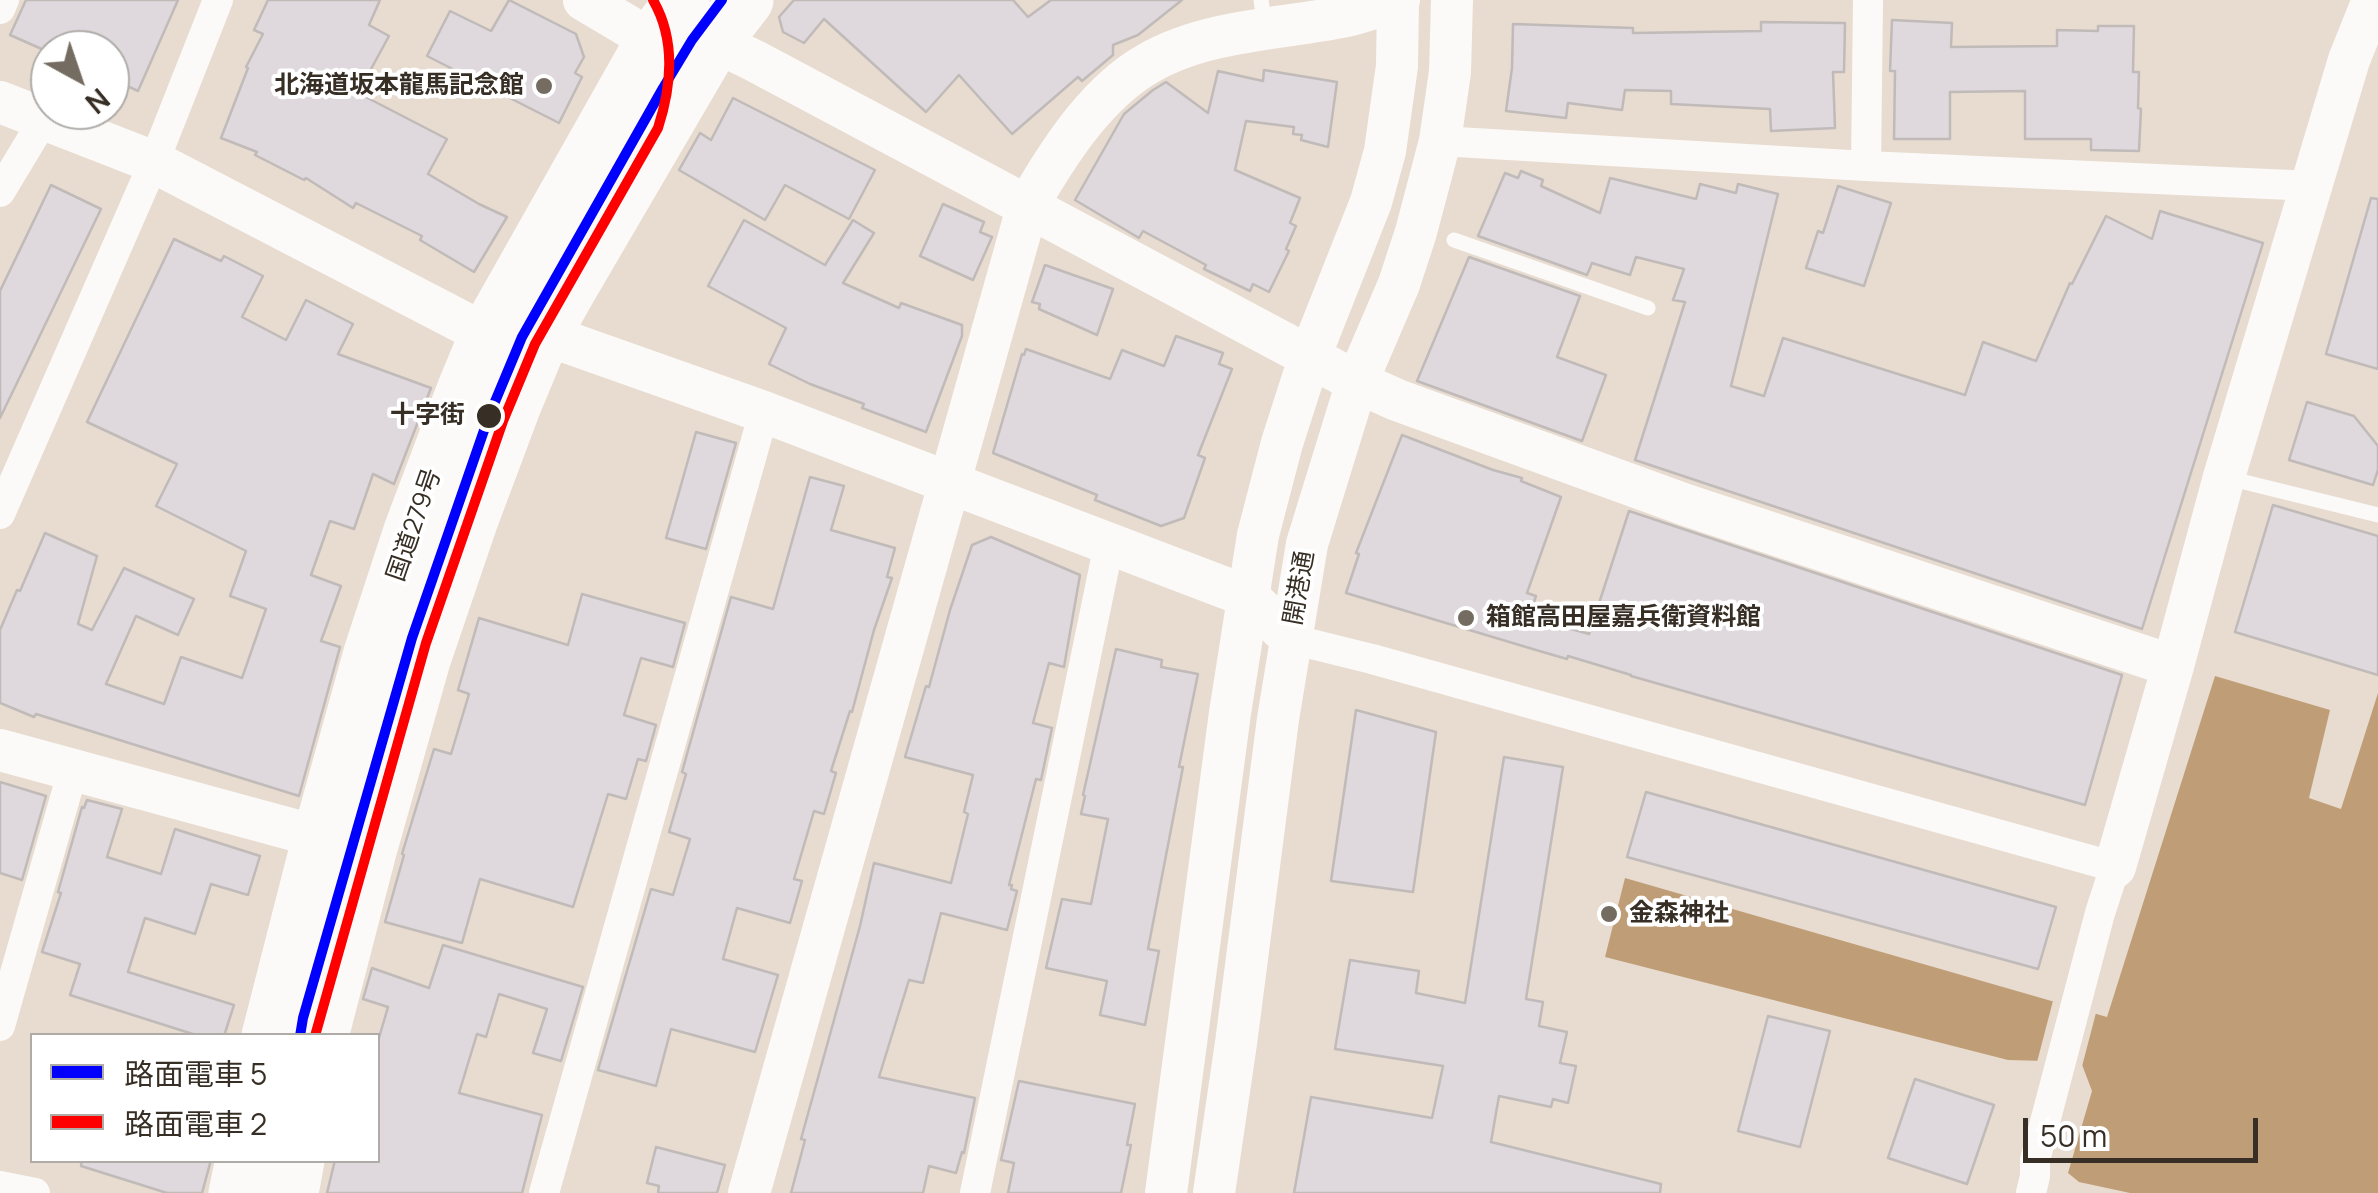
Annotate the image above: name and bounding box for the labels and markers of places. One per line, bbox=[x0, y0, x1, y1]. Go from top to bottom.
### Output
place label: 北海道坂本龍馬記念館 bbox=[274, 71, 524, 101]
marker: 北海道坂本龍馬記念館 bbox=[533, 75, 555, 97]
place label: 十字街 bbox=[390, 401, 465, 431]
marker: 十字街 bbox=[474, 401, 504, 431]
place label: 箱館高田屋嘉兵衛資料館 bbox=[1486, 603, 1761, 633]
marker: 箱館高田屋嘉兵衛資料館 bbox=[1455, 607, 1477, 629]
place label: 金森神社 bbox=[1629, 899, 1729, 929]
marker: 金森神社 bbox=[1598, 903, 1620, 925]

